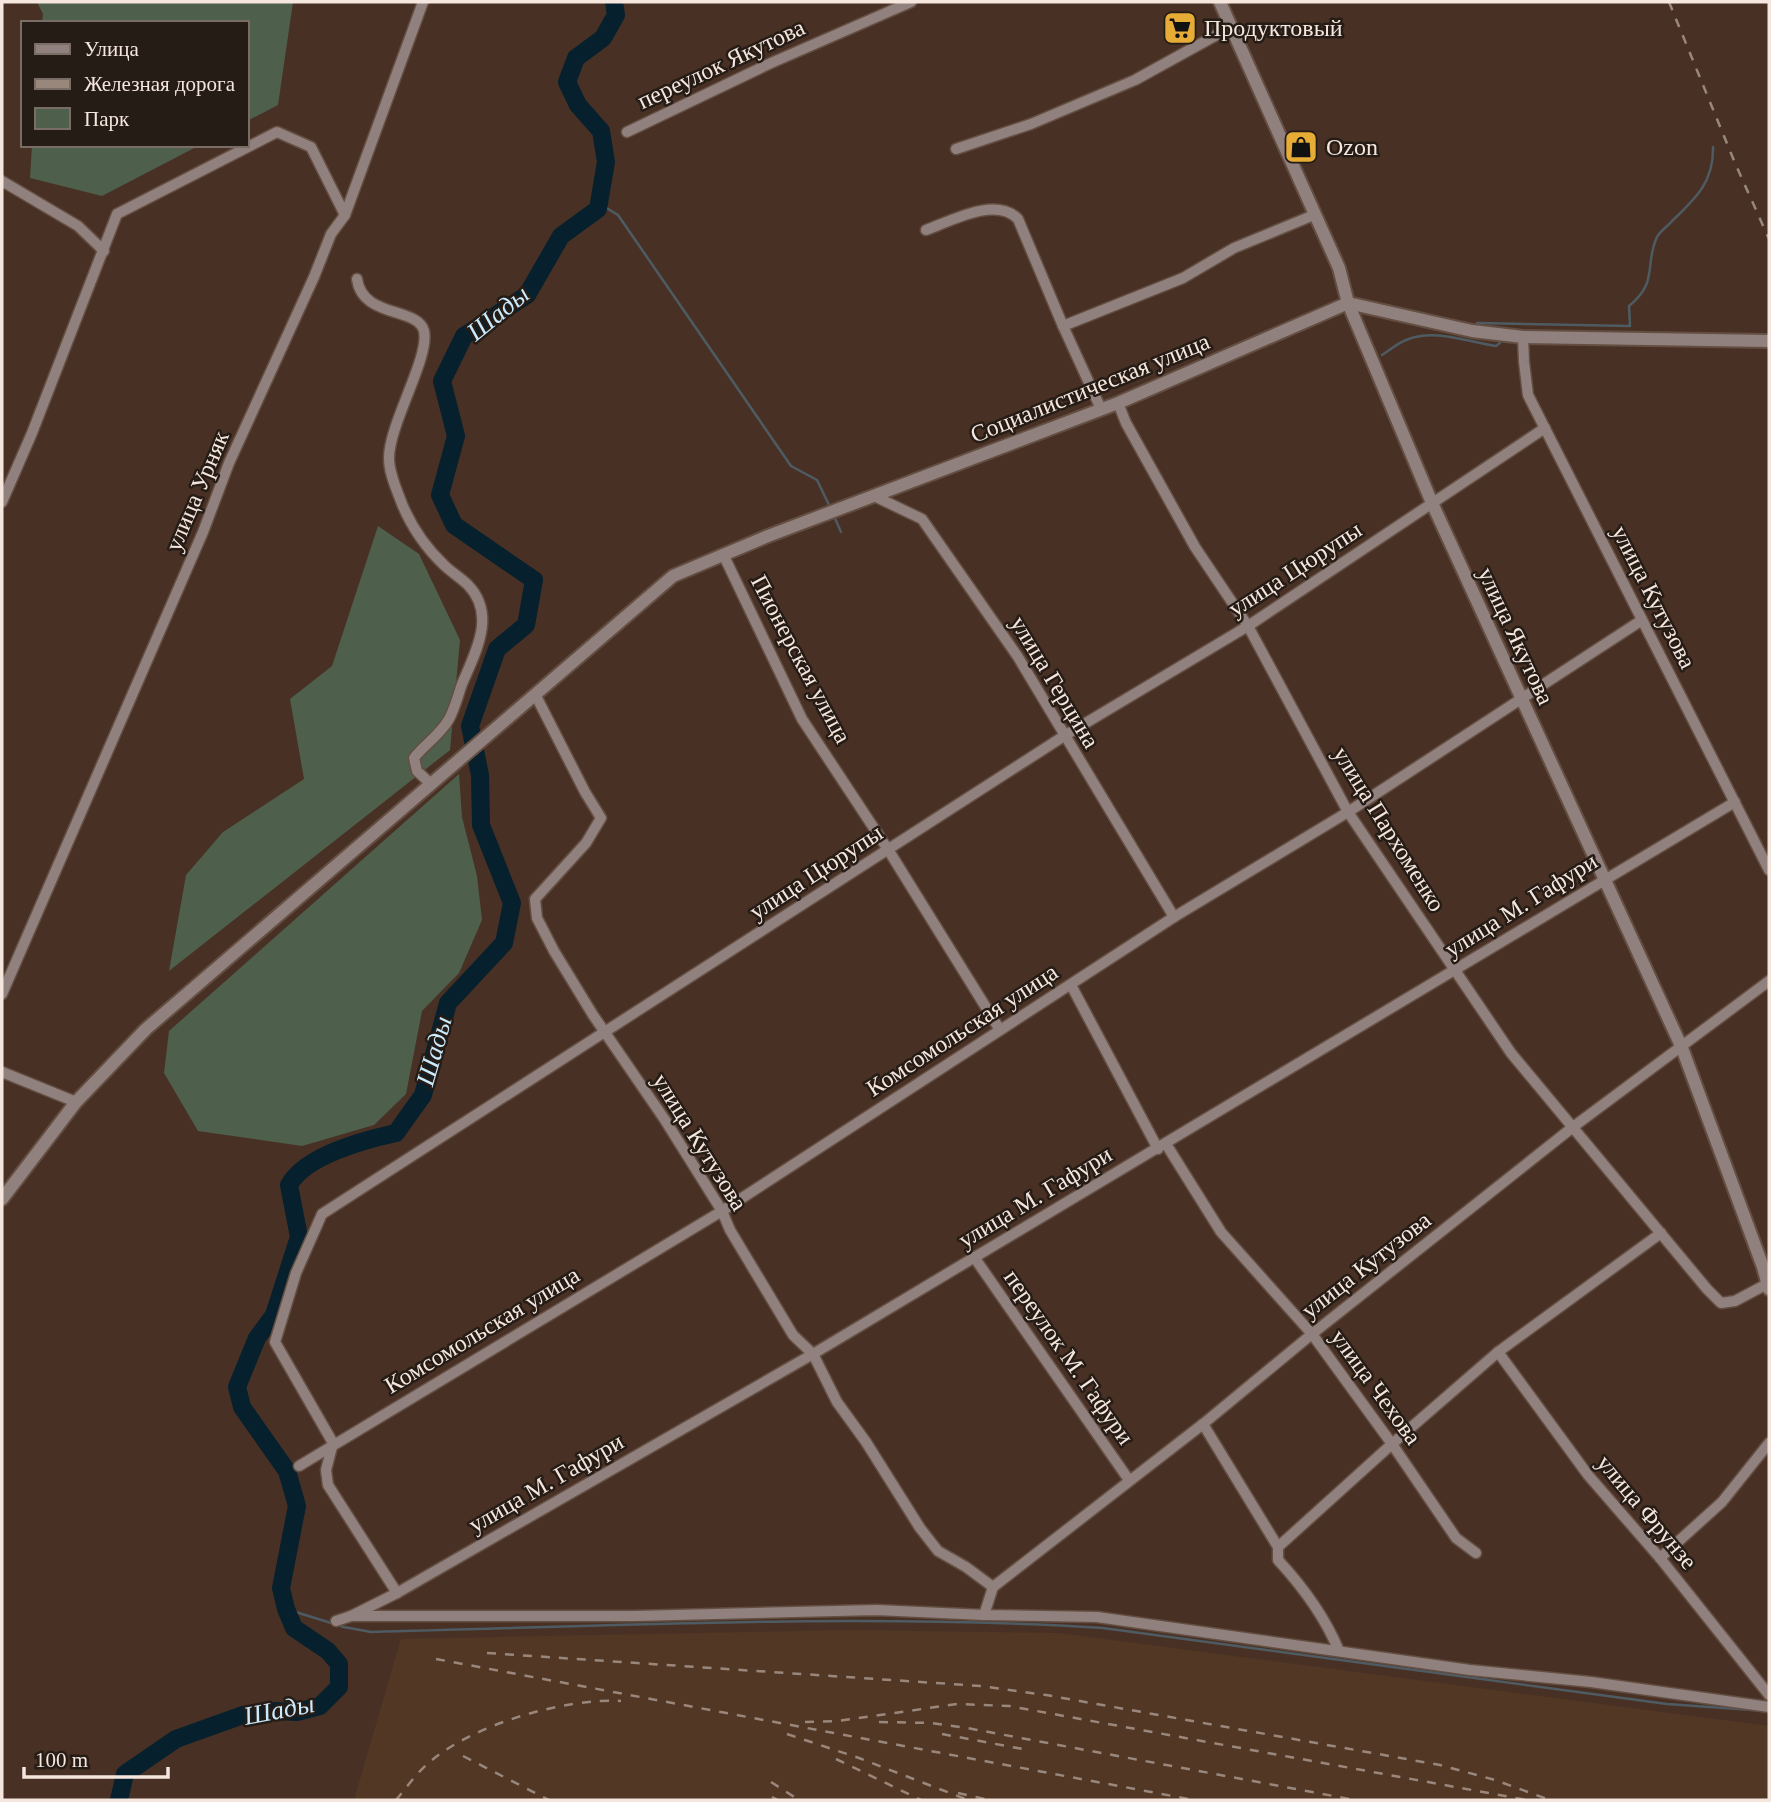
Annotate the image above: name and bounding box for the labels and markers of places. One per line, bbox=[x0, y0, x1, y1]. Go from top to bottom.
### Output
supermarket icon: Продуктовый bbox=[1161, 9, 1199, 47]
place label: Продуктовый bbox=[1204, 15, 1343, 41]
shop icon: Ozon bbox=[1282, 128, 1320, 166]
place label: Ozon bbox=[1326, 134, 1378, 160]

